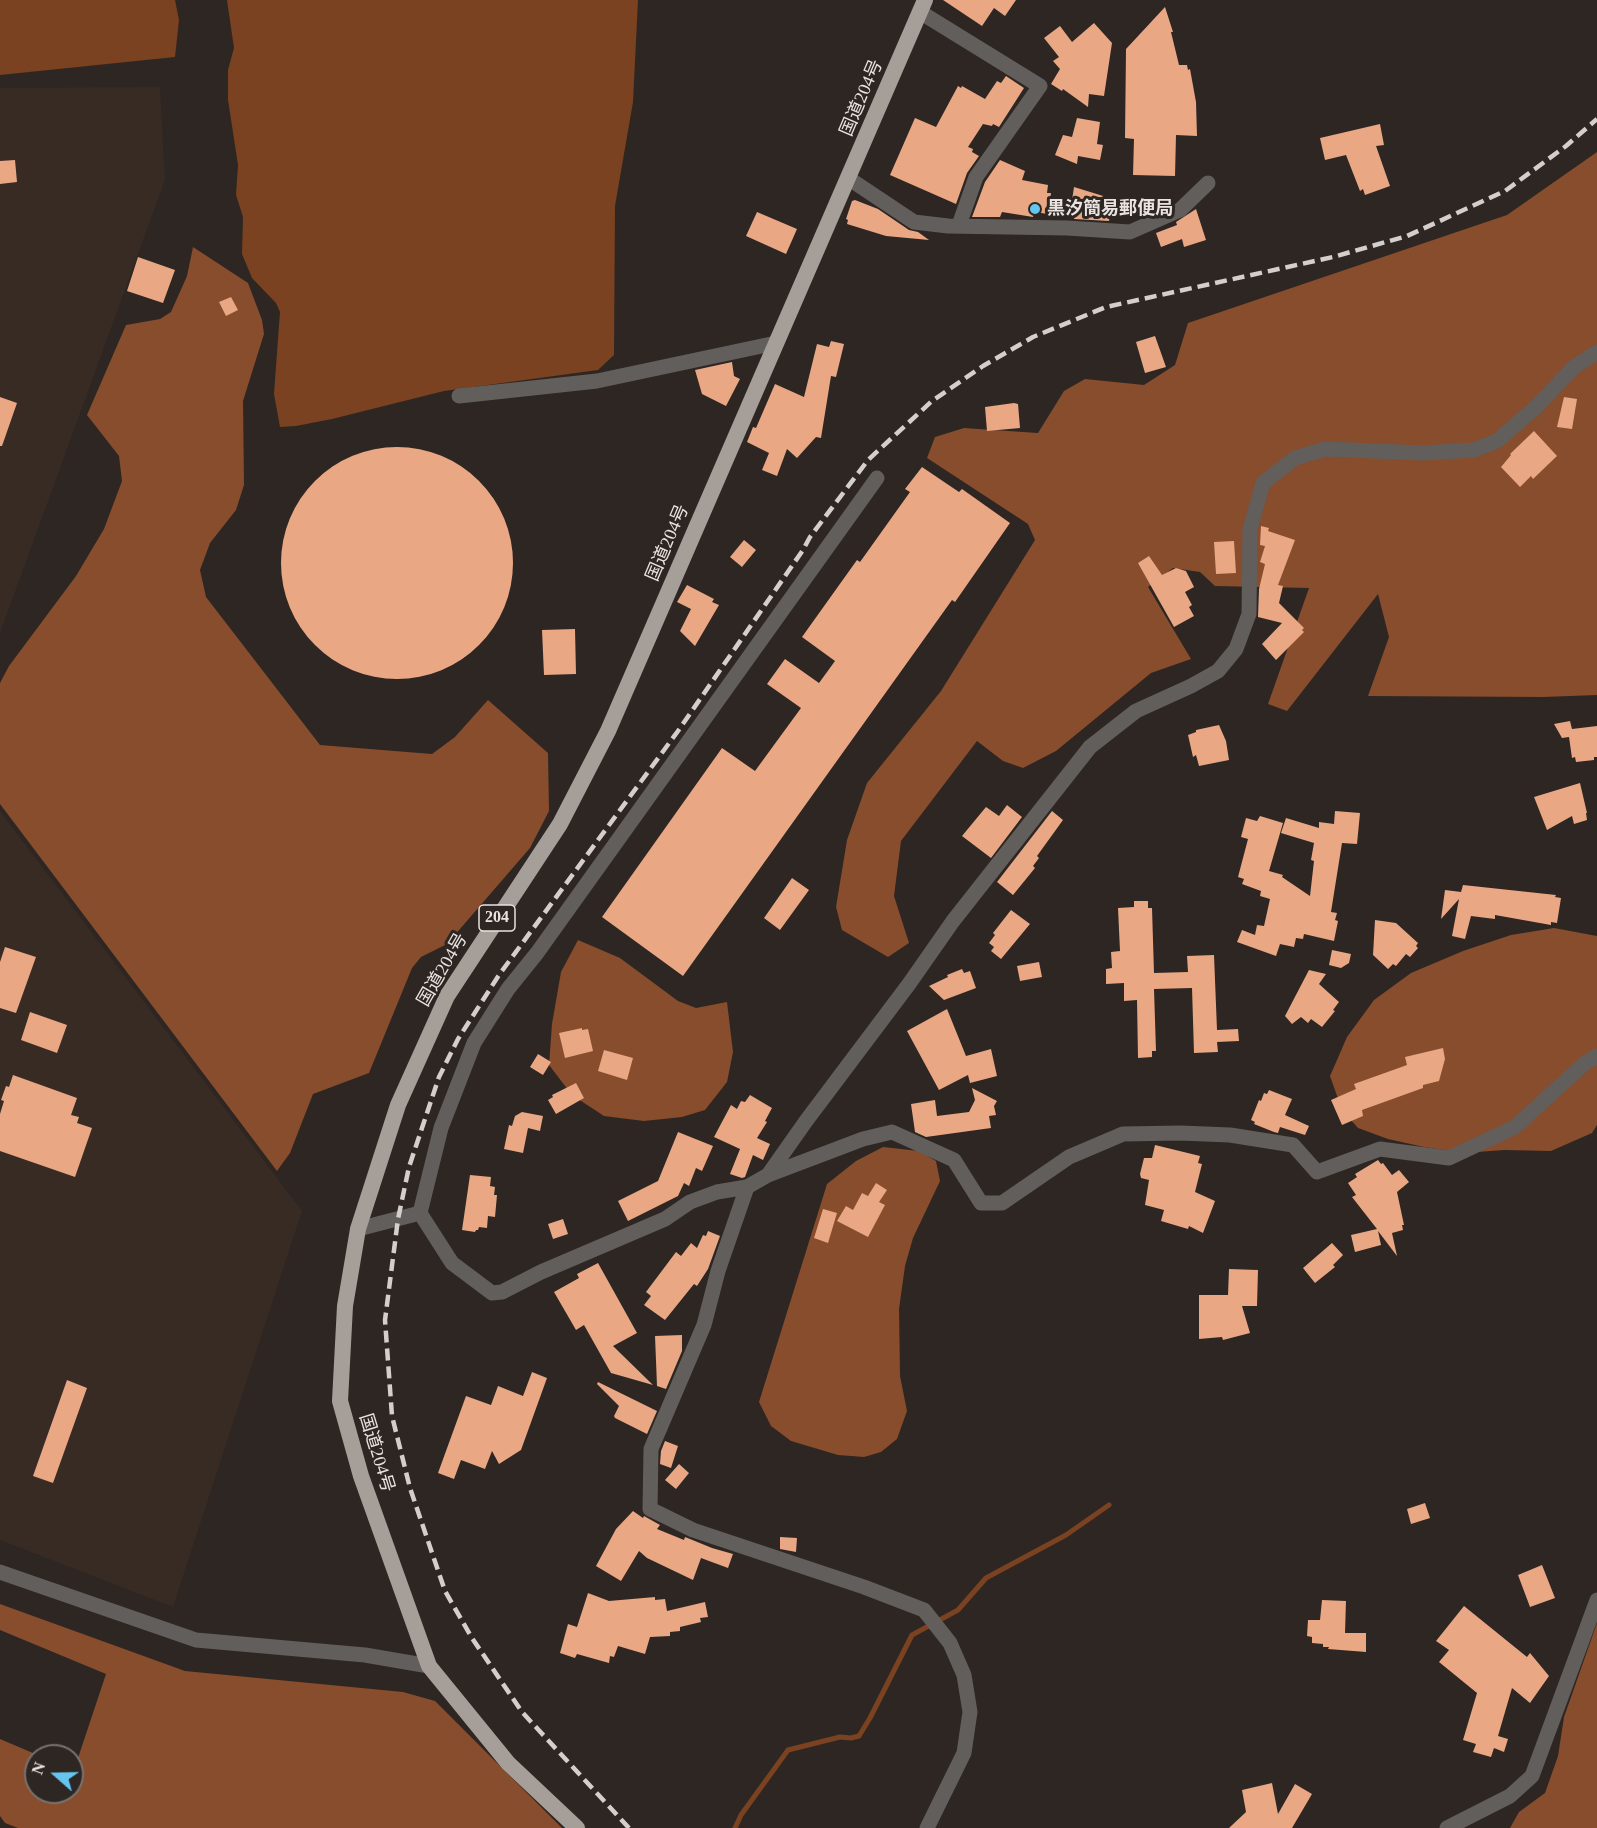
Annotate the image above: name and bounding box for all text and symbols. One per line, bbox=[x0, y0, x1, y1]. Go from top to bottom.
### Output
street label: 国道204号 bbox=[836, 56, 888, 140]
place label: 黒汐簡易郵便局 bbox=[1047, 198, 1173, 220]
marker: 黒汐簡易郵便局 bbox=[1028, 202, 1042, 216]
street label: 国道204号 bbox=[642, 501, 694, 585]
road number: 204 bbox=[479, 905, 515, 931]
street label: 国道204号 bbox=[413, 930, 473, 1010]
street label: 国道204号 bbox=[354, 1411, 398, 1495]
north arrow bbox=[24, 1744, 84, 1804]
text: N bbox=[29, 1760, 48, 1777]

